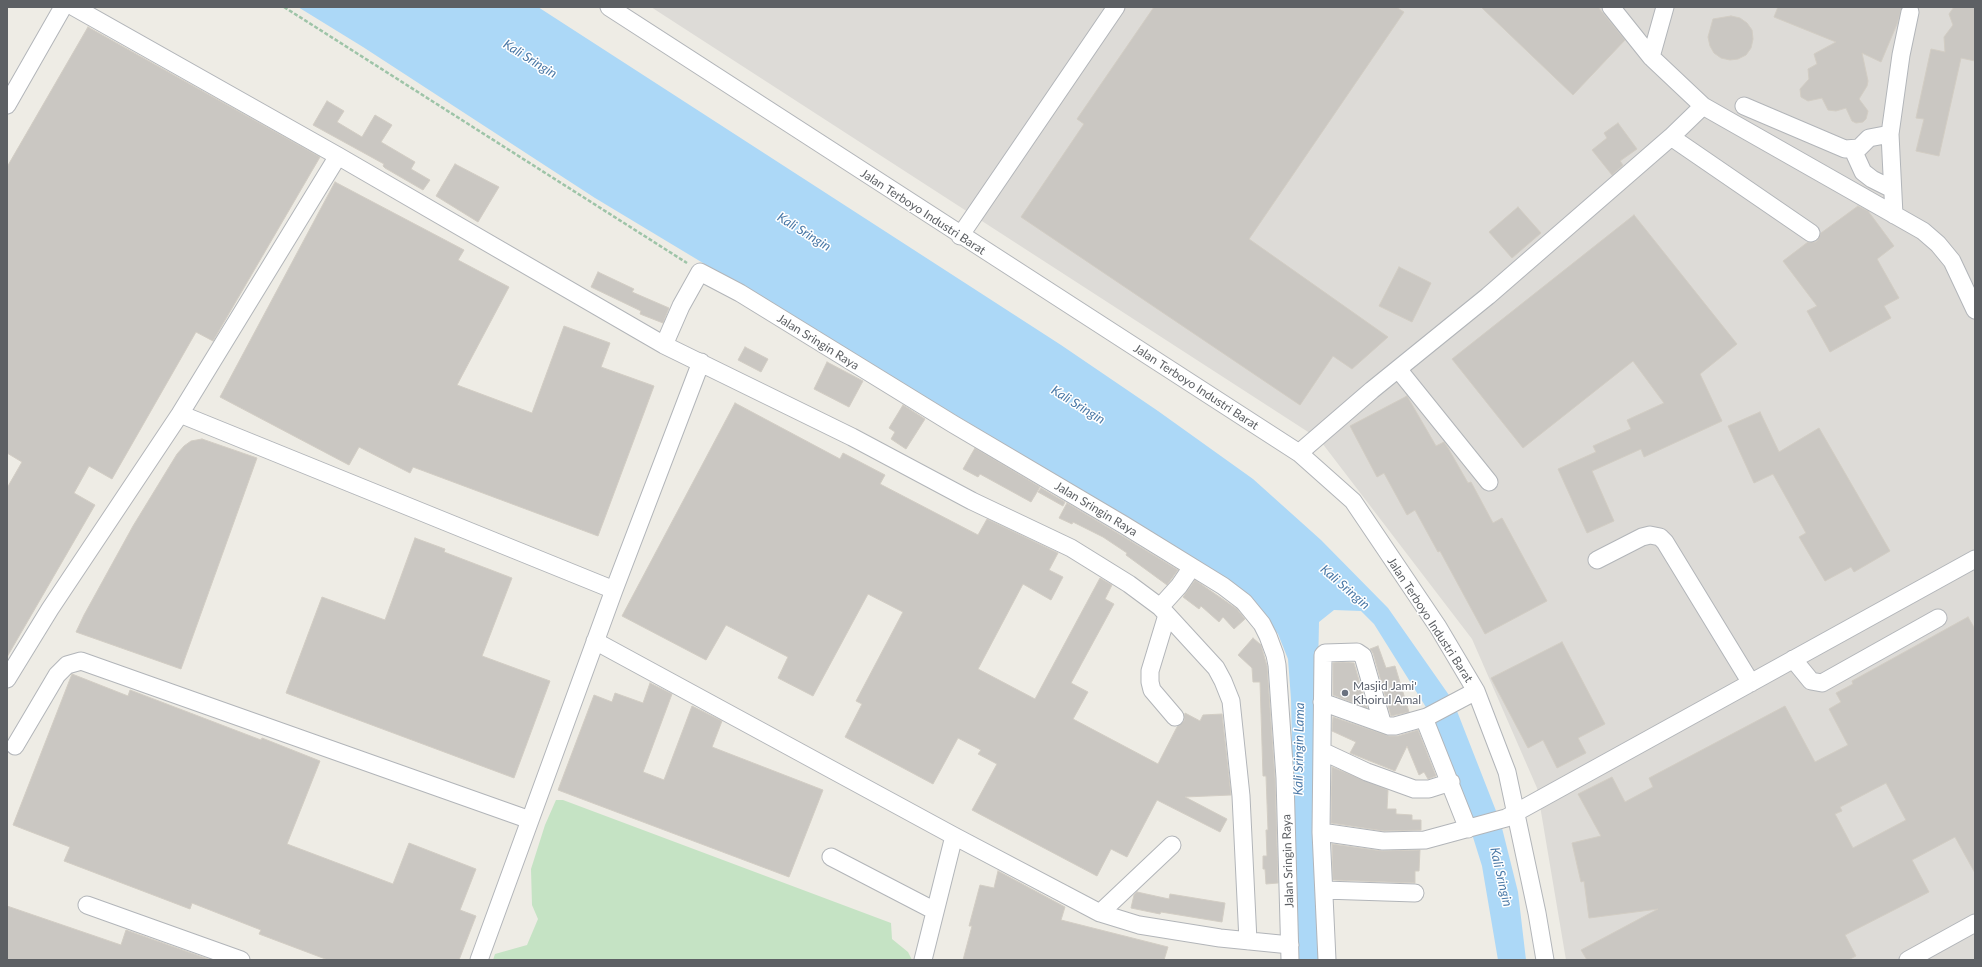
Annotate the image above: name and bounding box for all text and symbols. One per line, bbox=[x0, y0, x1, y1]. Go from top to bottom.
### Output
water label: Kali Sringin bbox=[500, 36, 560, 82]
street label: Jalan Terboyo Industri Barat bbox=[858, 166, 988, 258]
water label: Kali Sringin bbox=[774, 209, 834, 255]
street label: Jalan Sringin Raya bbox=[774, 311, 862, 373]
street label: Jalan Terboyo Industri Barat bbox=[1131, 341, 1261, 433]
water label: Kali Sringin bbox=[1048, 382, 1108, 428]
street label: Jalan Sringin Raya bbox=[1052, 479, 1140, 539]
street label: Jalan Terboyo Industri Barat bbox=[1384, 555, 1476, 685]
water label: Kali Sringin bbox=[1317, 561, 1373, 613]
place label: Masjid Jami' Khoirul Amal bbox=[1353, 679, 1421, 707]
marker: Masjid Jami' Khoirul Amal bbox=[1340, 688, 1350, 698]
water label: Kali Sringin Lama bbox=[1290, 702, 1308, 796]
street label: Jalan Sringin Raya bbox=[1279, 814, 1297, 908]
water label: Kali Sringin bbox=[1487, 846, 1515, 908]

